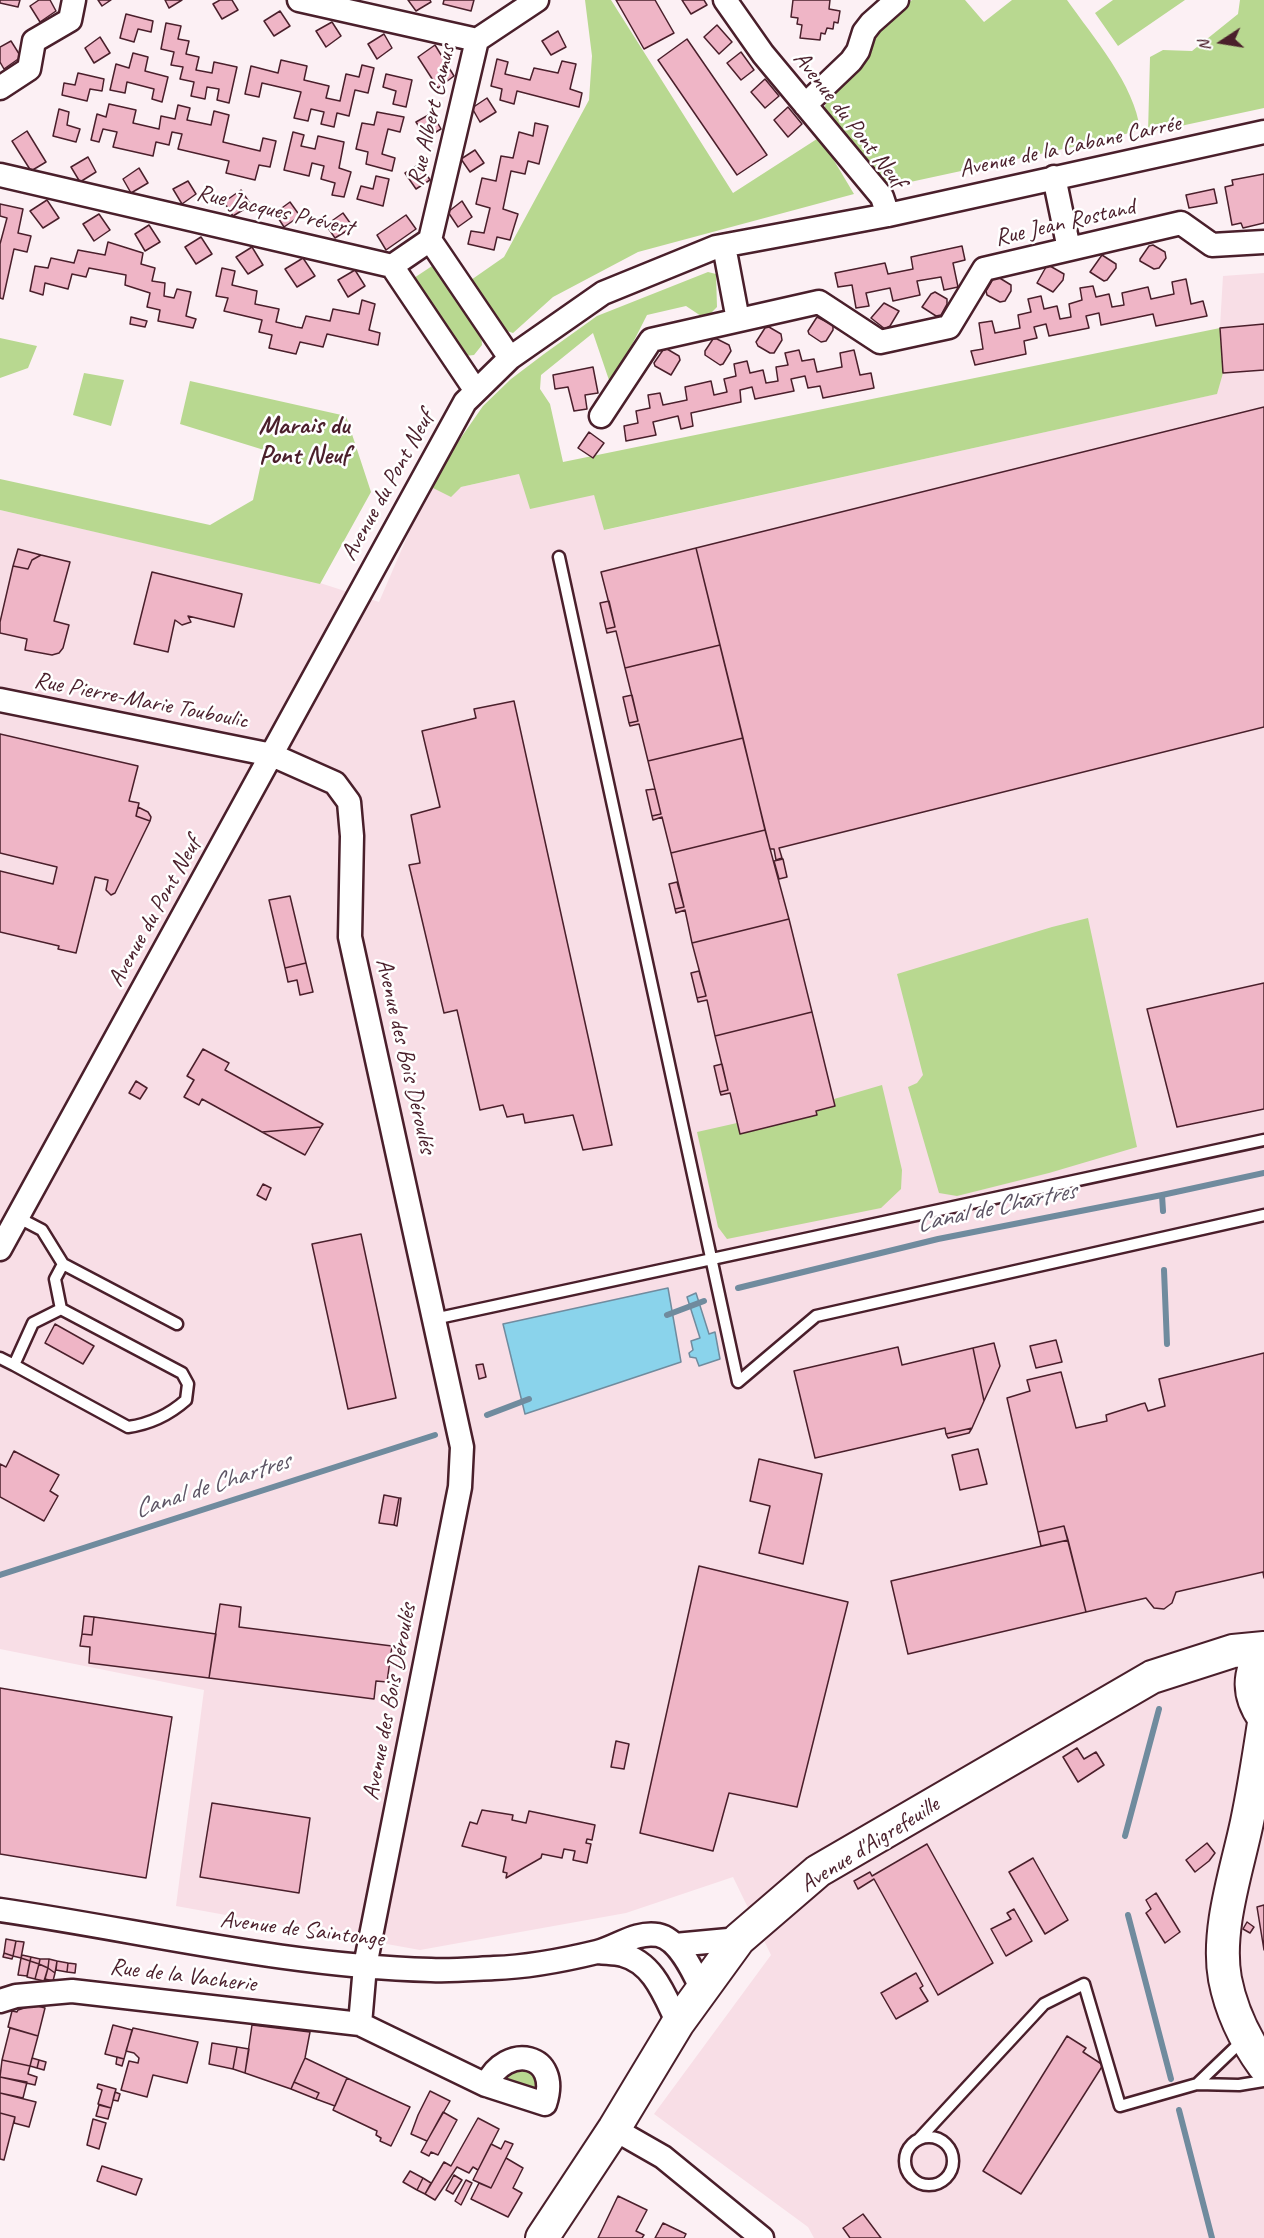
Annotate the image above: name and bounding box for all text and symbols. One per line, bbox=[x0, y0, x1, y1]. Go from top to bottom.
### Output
north arrow bbox=[1192, 12, 1252, 72]
text: N bbox=[1194, 39, 1215, 53]
street label: Rue Albert Camus bbox=[402, 42, 462, 188]
street label: Avenue du Pont Neuf bbox=[786, 46, 912, 194]
street label: Avenue de la Cabane Carrée bbox=[957, 109, 1183, 185]
street label: Rue Jacques Prévert bbox=[194, 179, 356, 243]
street label: Rue Jean Rostand bbox=[992, 193, 1138, 253]
street label: Avenue du Pont Neuf bbox=[335, 406, 441, 566]
district label: Marais du Pont Neuf bbox=[259, 410, 349, 472]
street label: Rue Pierre-Marie Touboulic bbox=[32, 666, 250, 736]
street label: Avenue du Pont Neuf bbox=[102, 832, 208, 992]
street label: Avenue des Bois Déroulés bbox=[369, 956, 441, 1156]
water label: Canal de Chartres bbox=[914, 1176, 1078, 1240]
water label: Canal de Chartres bbox=[130, 1446, 294, 1526]
street label: Avenue des Bois Déroulés bbox=[357, 1601, 423, 1803]
street label: Avenue d'Aigrefeuille bbox=[795, 1791, 945, 1899]
street label: Avenue de Saintonge bbox=[218, 1906, 386, 1954]
street label: Rue de la Vacherie bbox=[108, 1953, 258, 1999]

